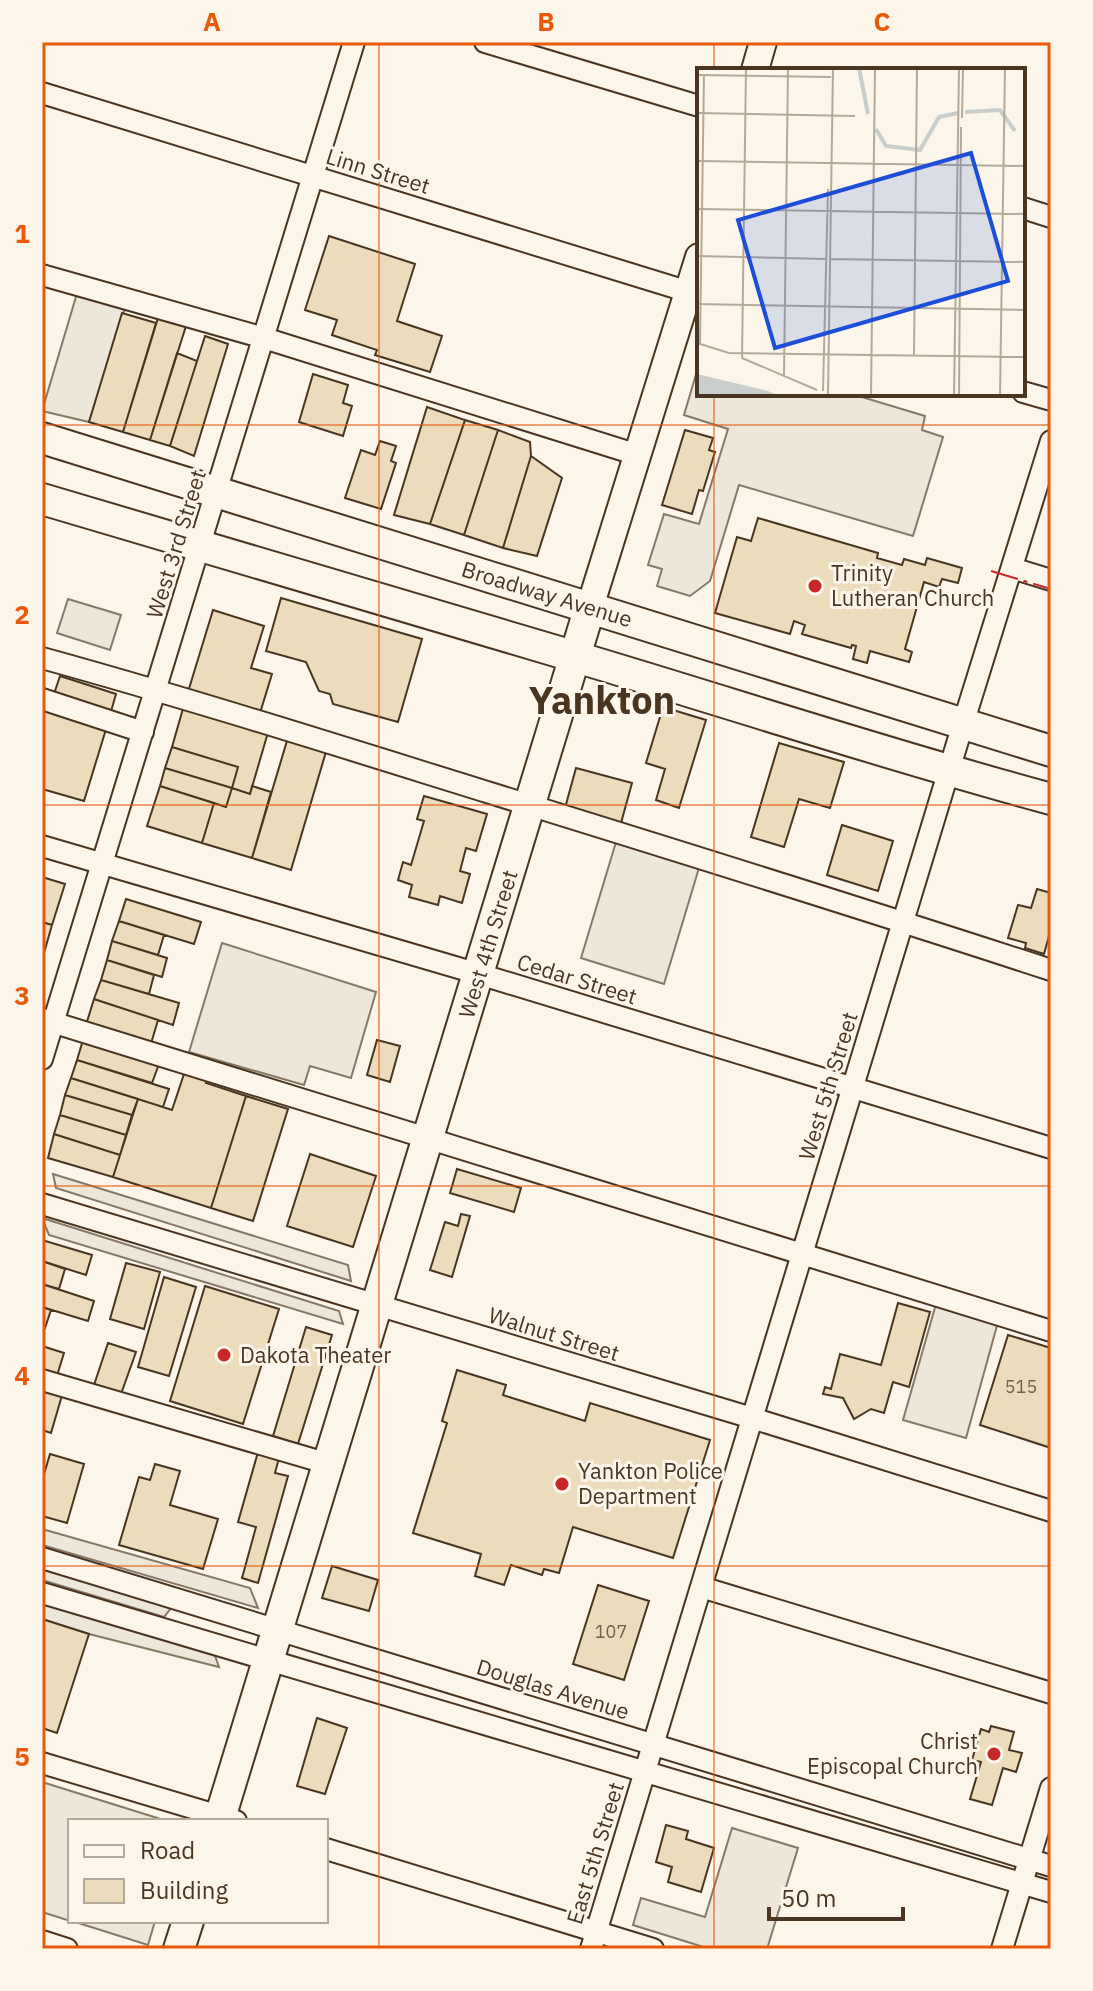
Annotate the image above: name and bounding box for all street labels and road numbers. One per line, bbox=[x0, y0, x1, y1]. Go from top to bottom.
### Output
street label: Linn Street bbox=[323, 141, 434, 200]
street label: West 3rd Street bbox=[139, 466, 212, 622]
street label: Broadway Avenue bbox=[458, 554, 636, 633]
street label: West 4th Street bbox=[451, 866, 524, 1022]
street label: Cedar Street bbox=[514, 947, 641, 1010]
street label: West 5th Street bbox=[791, 1008, 864, 1164]
street label: Walnut Street bbox=[485, 1300, 623, 1367]
street label: Douglas Avenue bbox=[473, 1652, 633, 1726]
street label: East 5th Street bbox=[559, 1778, 630, 1927]

